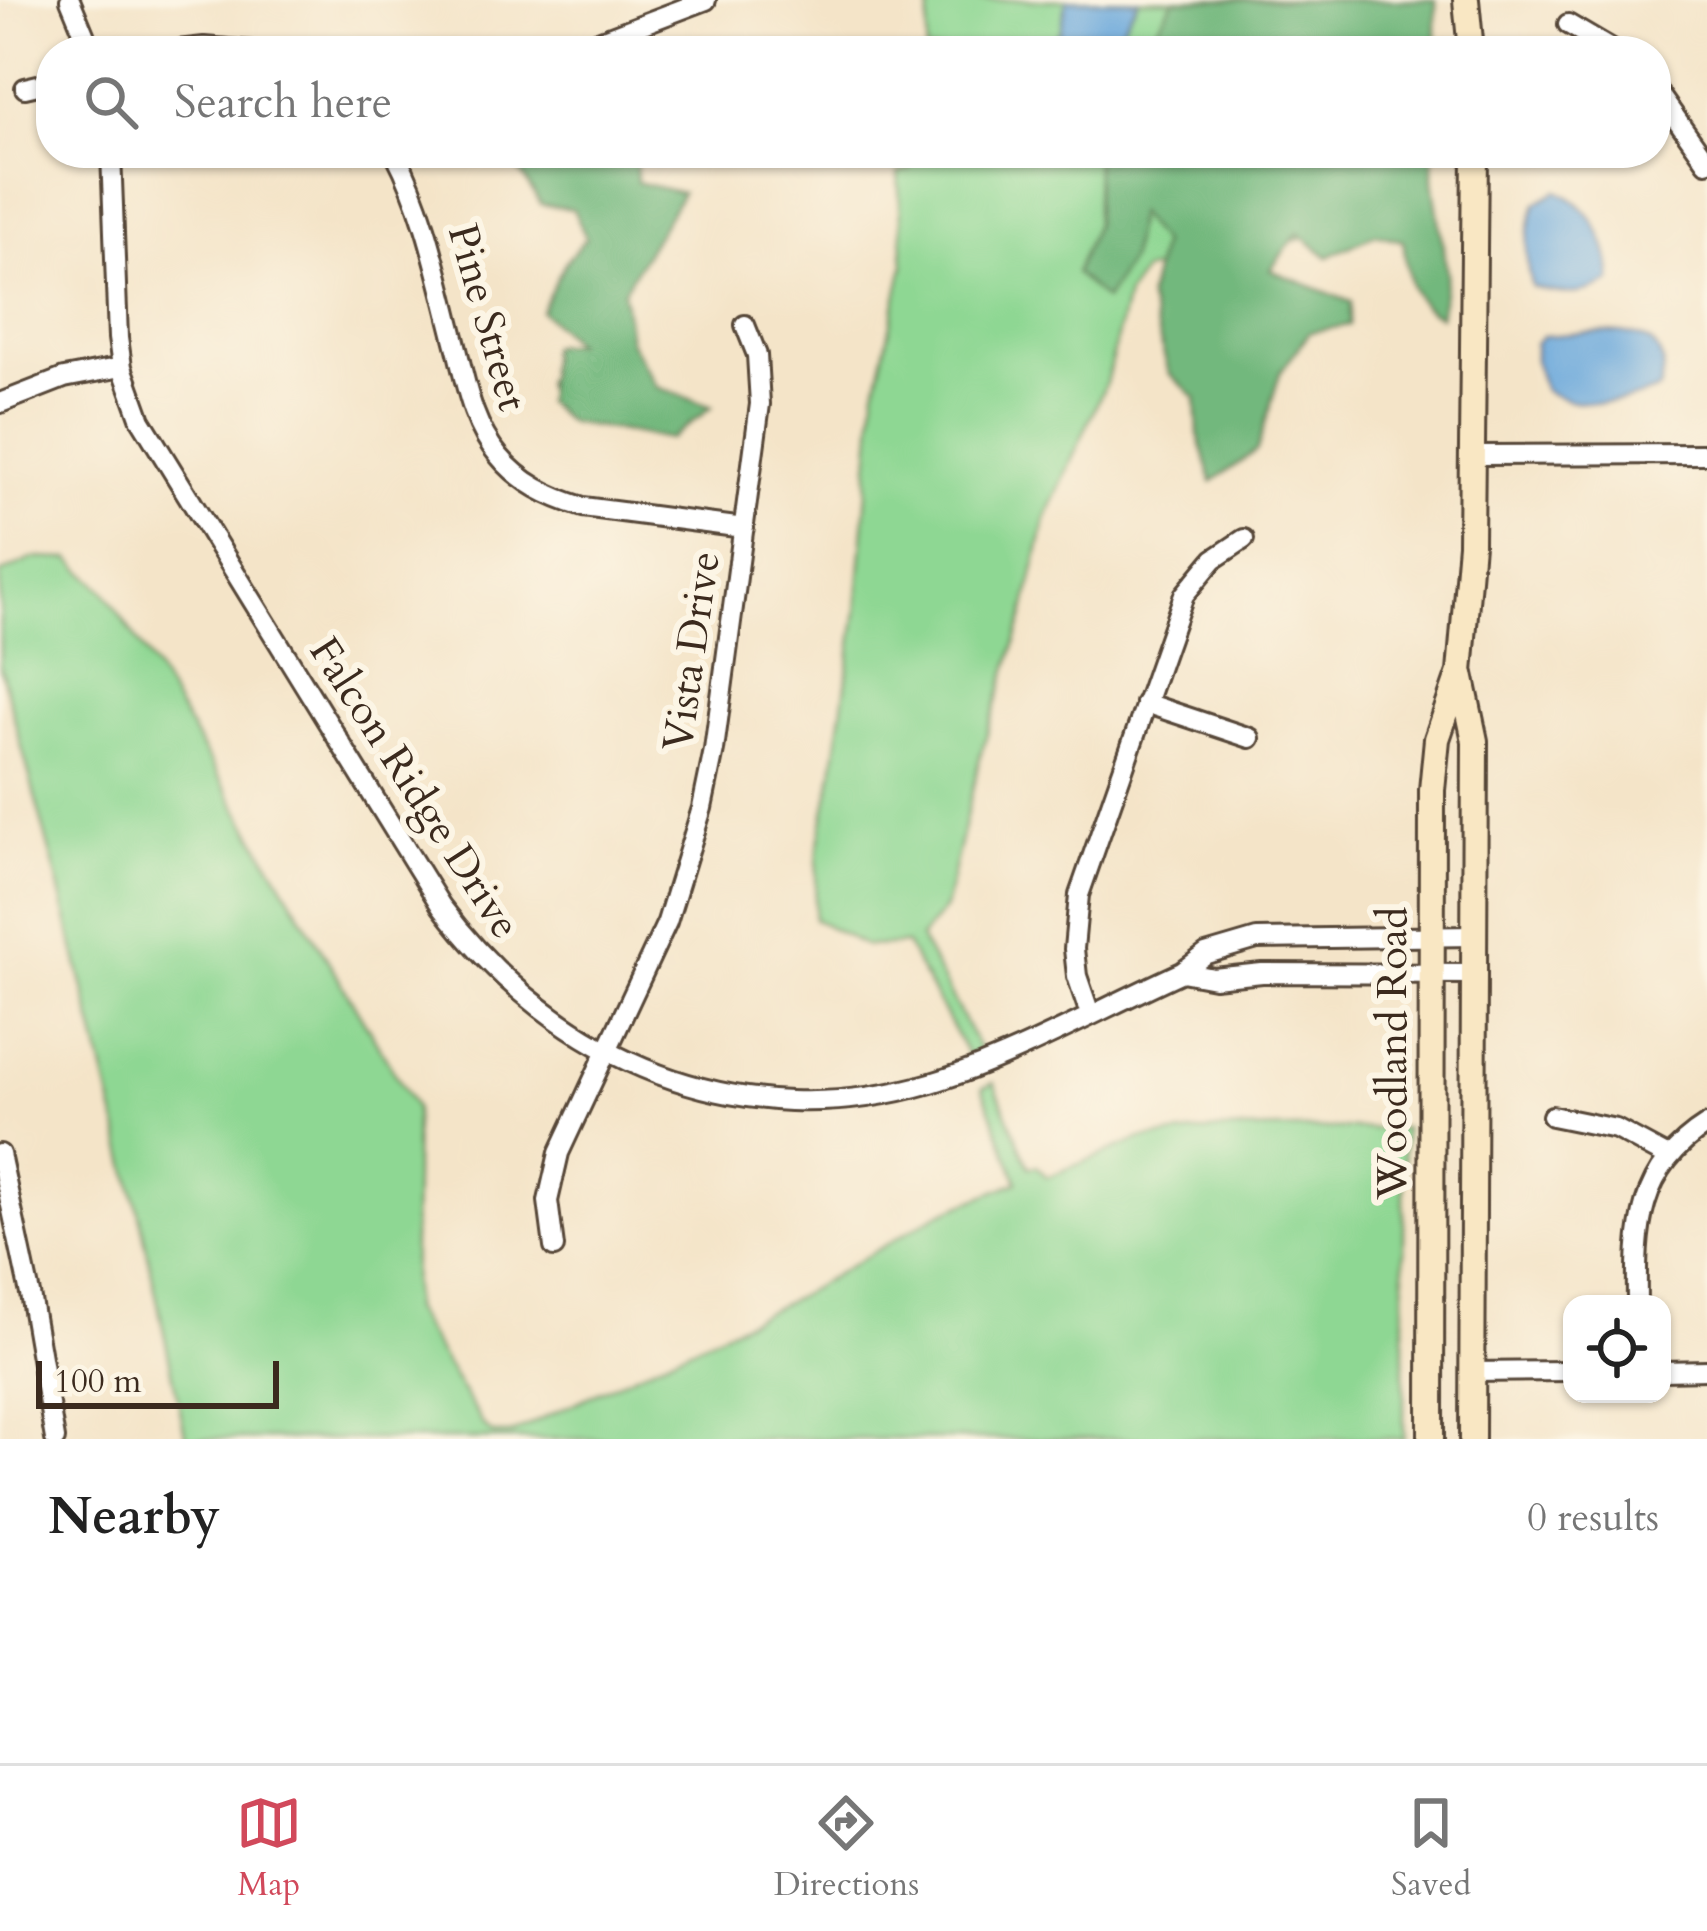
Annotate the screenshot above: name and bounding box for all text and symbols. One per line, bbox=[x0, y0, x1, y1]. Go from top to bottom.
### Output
search box bbox=[36, 36, 1671, 168]
icon: search bbox=[78, 69, 144, 135]
text: Search here bbox=[174, 72, 392, 133]
street label: Pine Street bbox=[434, 217, 541, 418]
street label: Vista Drive bbox=[649, 548, 734, 755]
street label: Falcon Ridge Drive bbox=[296, 626, 534, 949]
street label: Woodland Road bbox=[1364, 907, 1421, 1200]
map controls bbox=[1563, 1295, 1671, 1403]
button: locate bbox=[1563, 1295, 1671, 1403]
scale bar bbox=[36, 1355, 279, 1408]
text: 100 m bbox=[54, 1359, 141, 1404]
text: Nearby bbox=[48, 1482, 220, 1552]
text: 0 results bbox=[1527, 1491, 1659, 1544]
tab: Map bbox=[236, 1790, 302, 1907]
tab: Directions bbox=[774, 1790, 919, 1907]
tab: Saved bbox=[1391, 1790, 1471, 1907]

